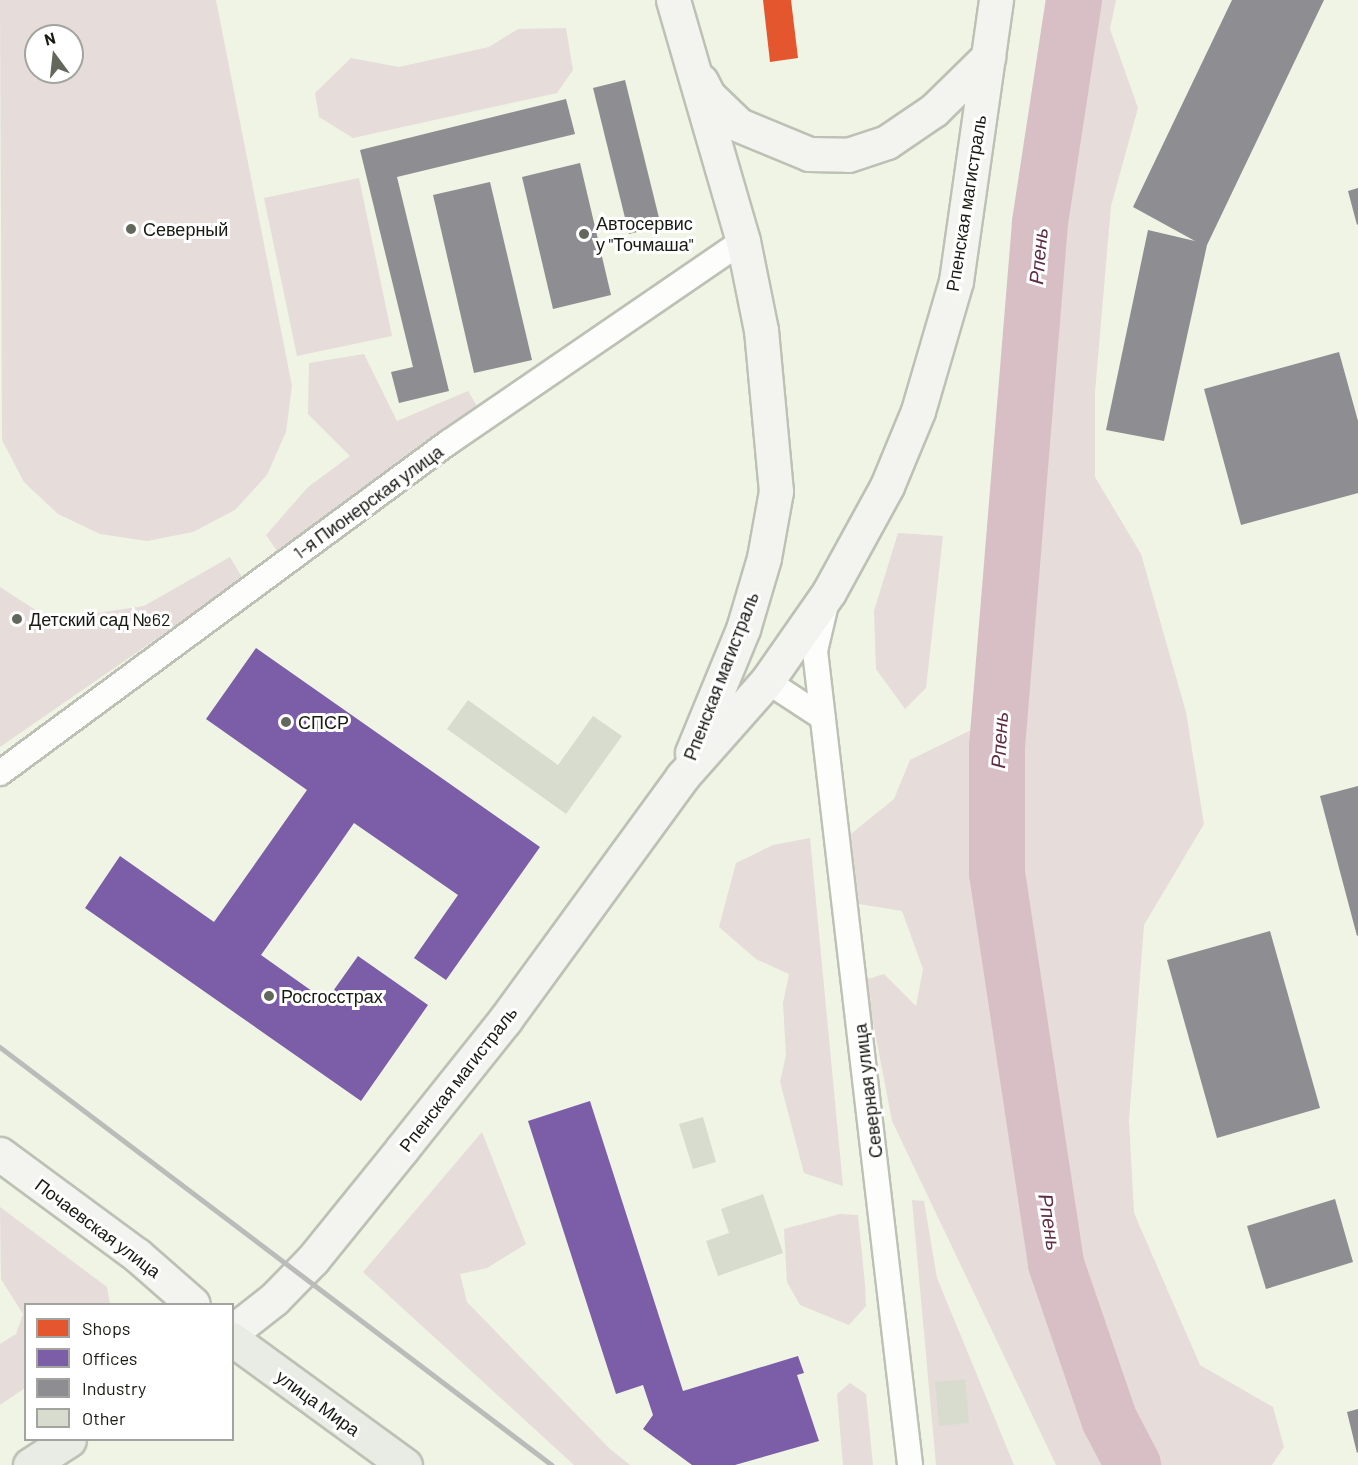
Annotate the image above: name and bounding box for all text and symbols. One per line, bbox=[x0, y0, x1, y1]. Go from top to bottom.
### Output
north arrow bbox=[24, 24, 84, 84]
text: N bbox=[42, 28, 57, 49]
street label: Рпенская магистраль bbox=[941, 113, 991, 293]
place label: Автосервис у "Точмаша" bbox=[596, 213, 693, 256]
place label: Северный bbox=[143, 218, 228, 240]
marker: Северный bbox=[124, 222, 138, 236]
marker: Автосервис у "Точмаша" bbox=[577, 227, 591, 241]
water label: Рпень bbox=[1024, 227, 1052, 285]
street label: 1-я Пионерская улица bbox=[289, 440, 447, 564]
street label: Рпенская магистраль bbox=[679, 589, 763, 763]
place label: Детский сад №62 bbox=[29, 608, 171, 630]
marker: Детский сад №62 bbox=[10, 612, 24, 626]
place label: СПСР bbox=[298, 711, 349, 733]
water label: Рпень bbox=[986, 711, 1012, 769]
marker: СПСР bbox=[279, 715, 293, 729]
place label: Росгосстрах bbox=[281, 985, 383, 1007]
marker: Росгосстрах bbox=[262, 989, 276, 1003]
street label: Рпенская магистраль bbox=[395, 1002, 521, 1156]
street label: Северная улица bbox=[849, 1023, 887, 1159]
street label: Почаевская улица bbox=[31, 1174, 165, 1282]
water label: Рпень bbox=[1034, 1192, 1066, 1252]
legend bbox=[24, 1303, 234, 1441]
text: Shops bbox=[82, 1317, 131, 1339]
text: Offices bbox=[82, 1347, 138, 1369]
street label: улица Мира bbox=[272, 1365, 364, 1441]
text: Industry bbox=[82, 1377, 146, 1399]
text: Other bbox=[82, 1407, 125, 1429]

